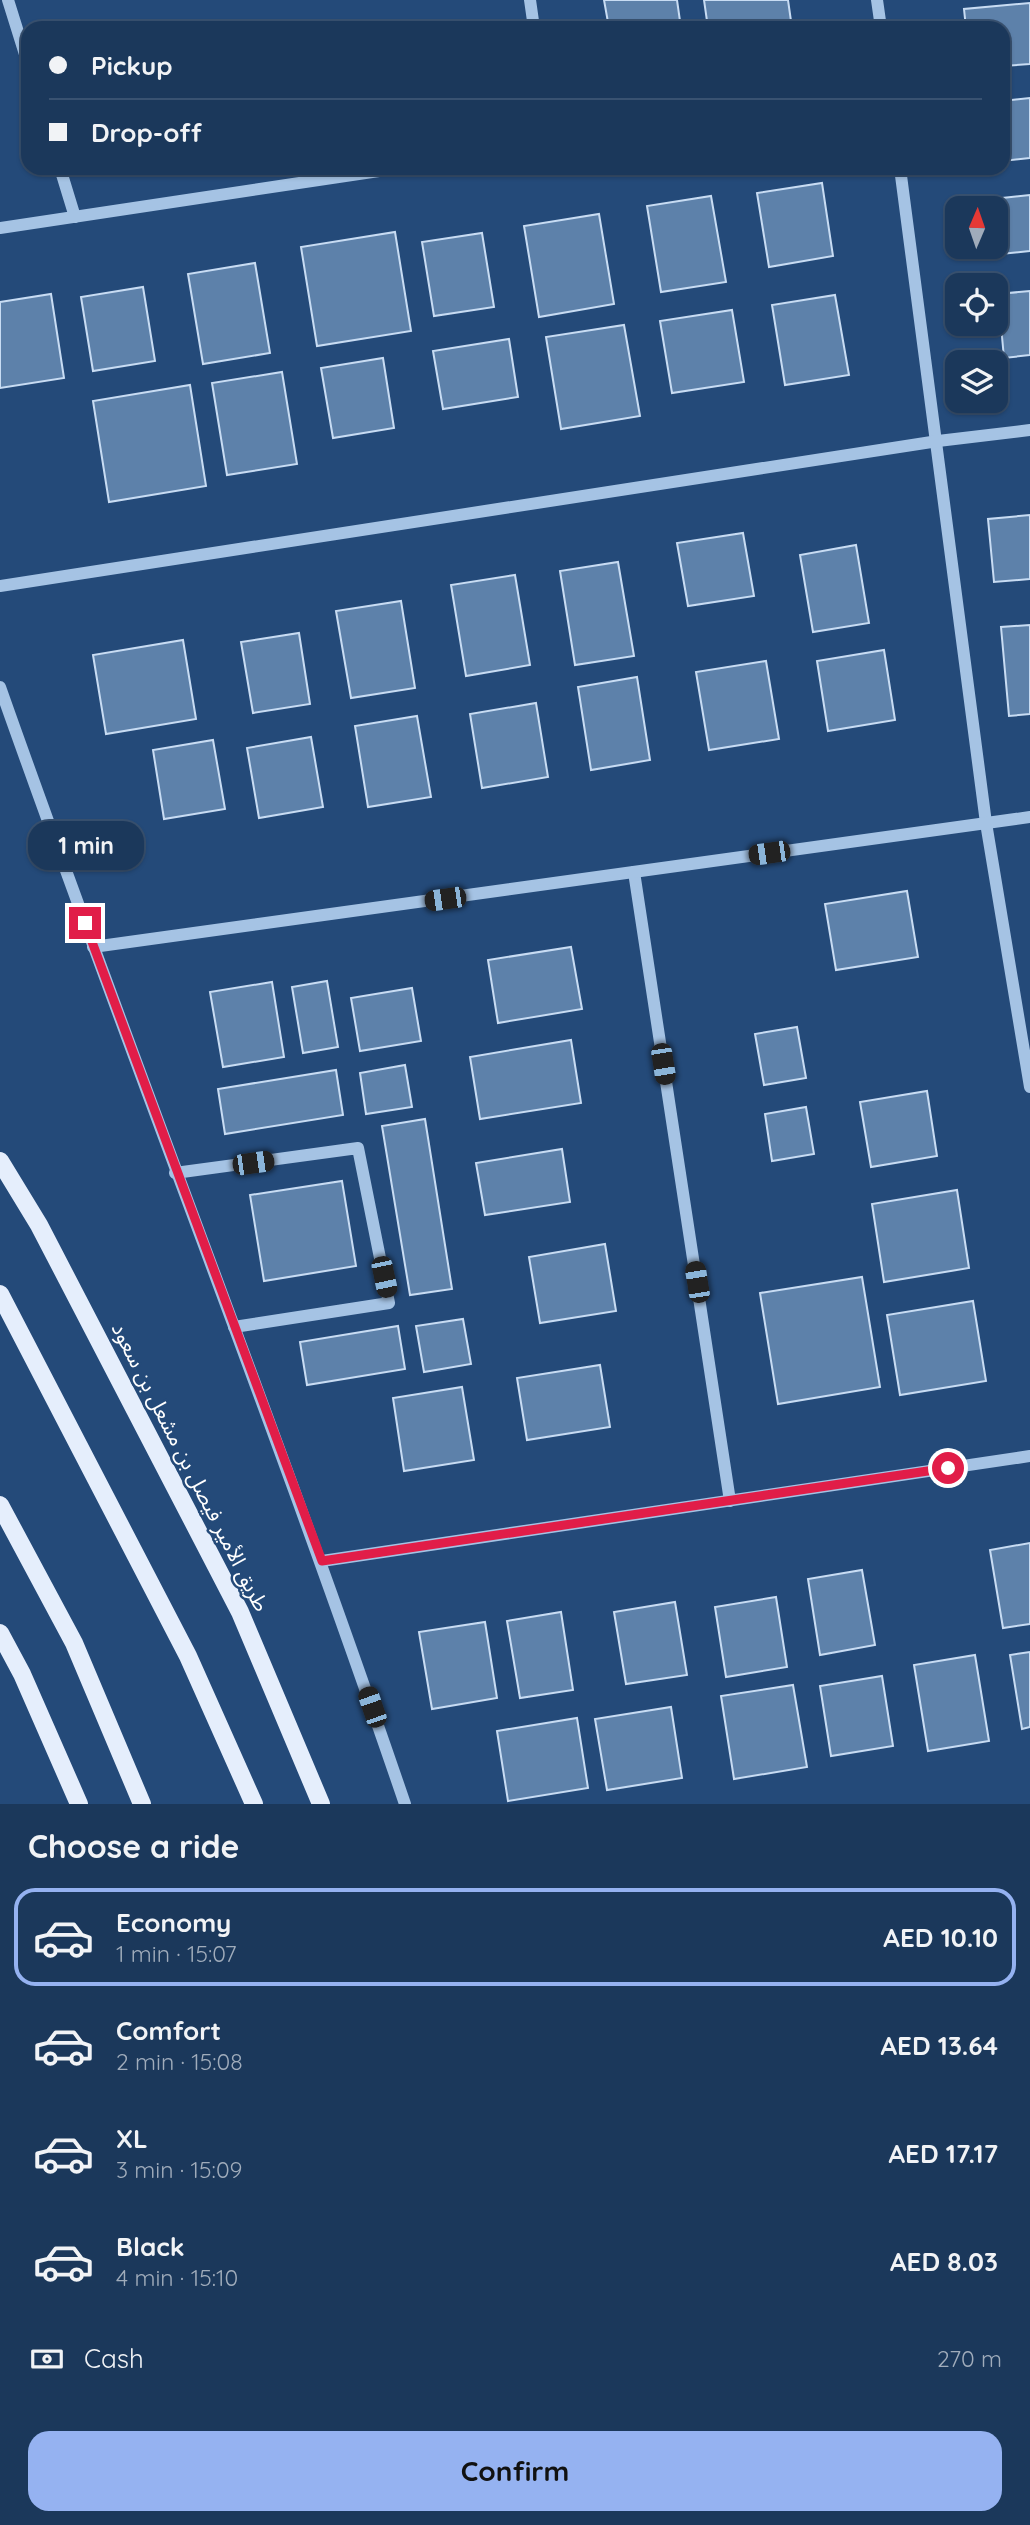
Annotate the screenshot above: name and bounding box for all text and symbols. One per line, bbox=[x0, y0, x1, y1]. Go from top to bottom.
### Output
text: Pickup bbox=[91, 49, 173, 82]
text: Drop-off bbox=[91, 116, 202, 149]
north arrow bbox=[945, 196, 1008, 259]
map controls bbox=[945, 196, 1008, 413]
button: locate bbox=[945, 273, 1008, 336]
button: layers bbox=[945, 350, 1008, 413]
callout: 1 min bbox=[27, 822, 143, 870]
text: 1 min bbox=[58, 831, 114, 860]
car bbox=[747, 840, 792, 866]
car bbox=[423, 886, 468, 912]
route end bbox=[69, 907, 101, 939]
car bbox=[650, 1042, 677, 1086]
car bbox=[231, 1150, 276, 1176]
car bbox=[370, 1254, 399, 1300]
car bbox=[684, 1260, 711, 1304]
street label: طريق الأمير فيصل بن مشعل بن سعود bbox=[106, 1318, 275, 1616]
route start bbox=[932, 1452, 964, 1484]
car bbox=[356, 1684, 389, 1730]
text: Choose a ride bbox=[28, 1826, 240, 1866]
icon: car bbox=[32, 1906, 95, 1969]
text: Economy bbox=[116, 1906, 231, 1939]
text: AED 10.10 bbox=[883, 1921, 998, 1954]
text: 1 min · 15:07 bbox=[116, 1939, 237, 1968]
icon: car bbox=[32, 2014, 95, 2077]
text: Comfort bbox=[116, 2014, 221, 2047]
text: AED 13.64 bbox=[880, 2029, 998, 2062]
text: 2 min · 15:08 bbox=[116, 2047, 243, 2076]
icon: car bbox=[32, 2122, 95, 2185]
text: XL bbox=[116, 2122, 148, 2155]
text: AED 17.17 bbox=[889, 2137, 998, 2170]
text: 3 min · 15:09 bbox=[116, 2155, 242, 2184]
icon: car bbox=[32, 2230, 95, 2293]
text: Black bbox=[116, 2230, 185, 2263]
text: AED 8.03 bbox=[890, 2245, 998, 2278]
text: 4 min · 15:10 bbox=[116, 2263, 238, 2292]
icon: cash bbox=[28, 2340, 66, 2378]
text: Cash bbox=[84, 2342, 144, 2375]
text: 270 m bbox=[937, 2344, 1002, 2373]
button: Confirm bbox=[28, 2431, 1002, 2511]

